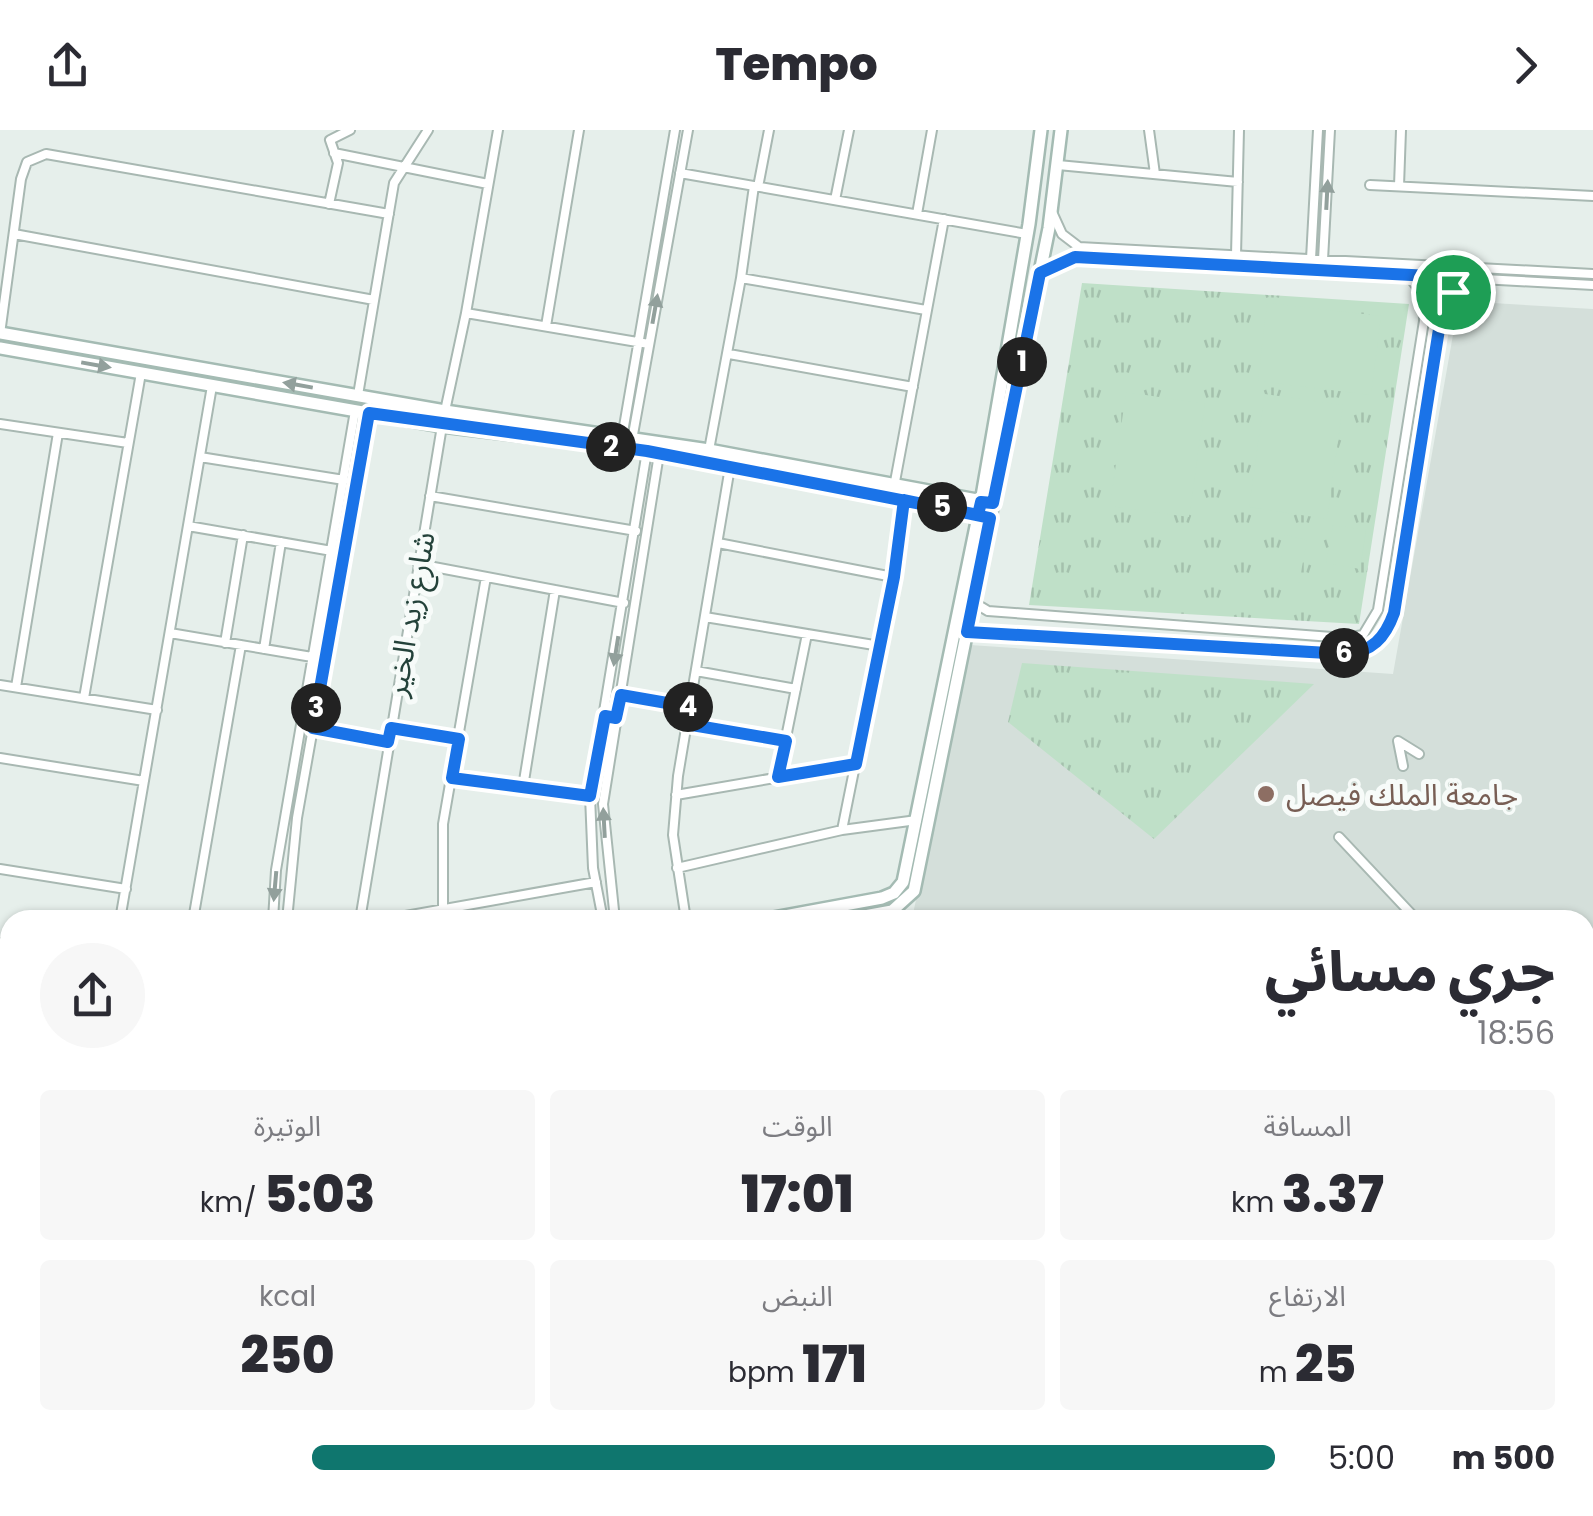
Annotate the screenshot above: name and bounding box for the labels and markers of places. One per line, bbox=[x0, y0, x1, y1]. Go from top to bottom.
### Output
pin bbox=[1411, 250, 1496, 335]
pin: 1 bbox=[997, 337, 1047, 387]
pin: 2 bbox=[586, 422, 636, 472]
pin: 5 bbox=[917, 482, 967, 532]
pin: 6 bbox=[1319, 628, 1369, 678]
pin: 4 bbox=[663, 682, 713, 732]
pin: 3 bbox=[291, 683, 341, 733]
place label: جامعة الملك فيصل bbox=[1286, 773, 1518, 816]
marker: جامعة الملك فيصل bbox=[1255, 783, 1277, 805]

